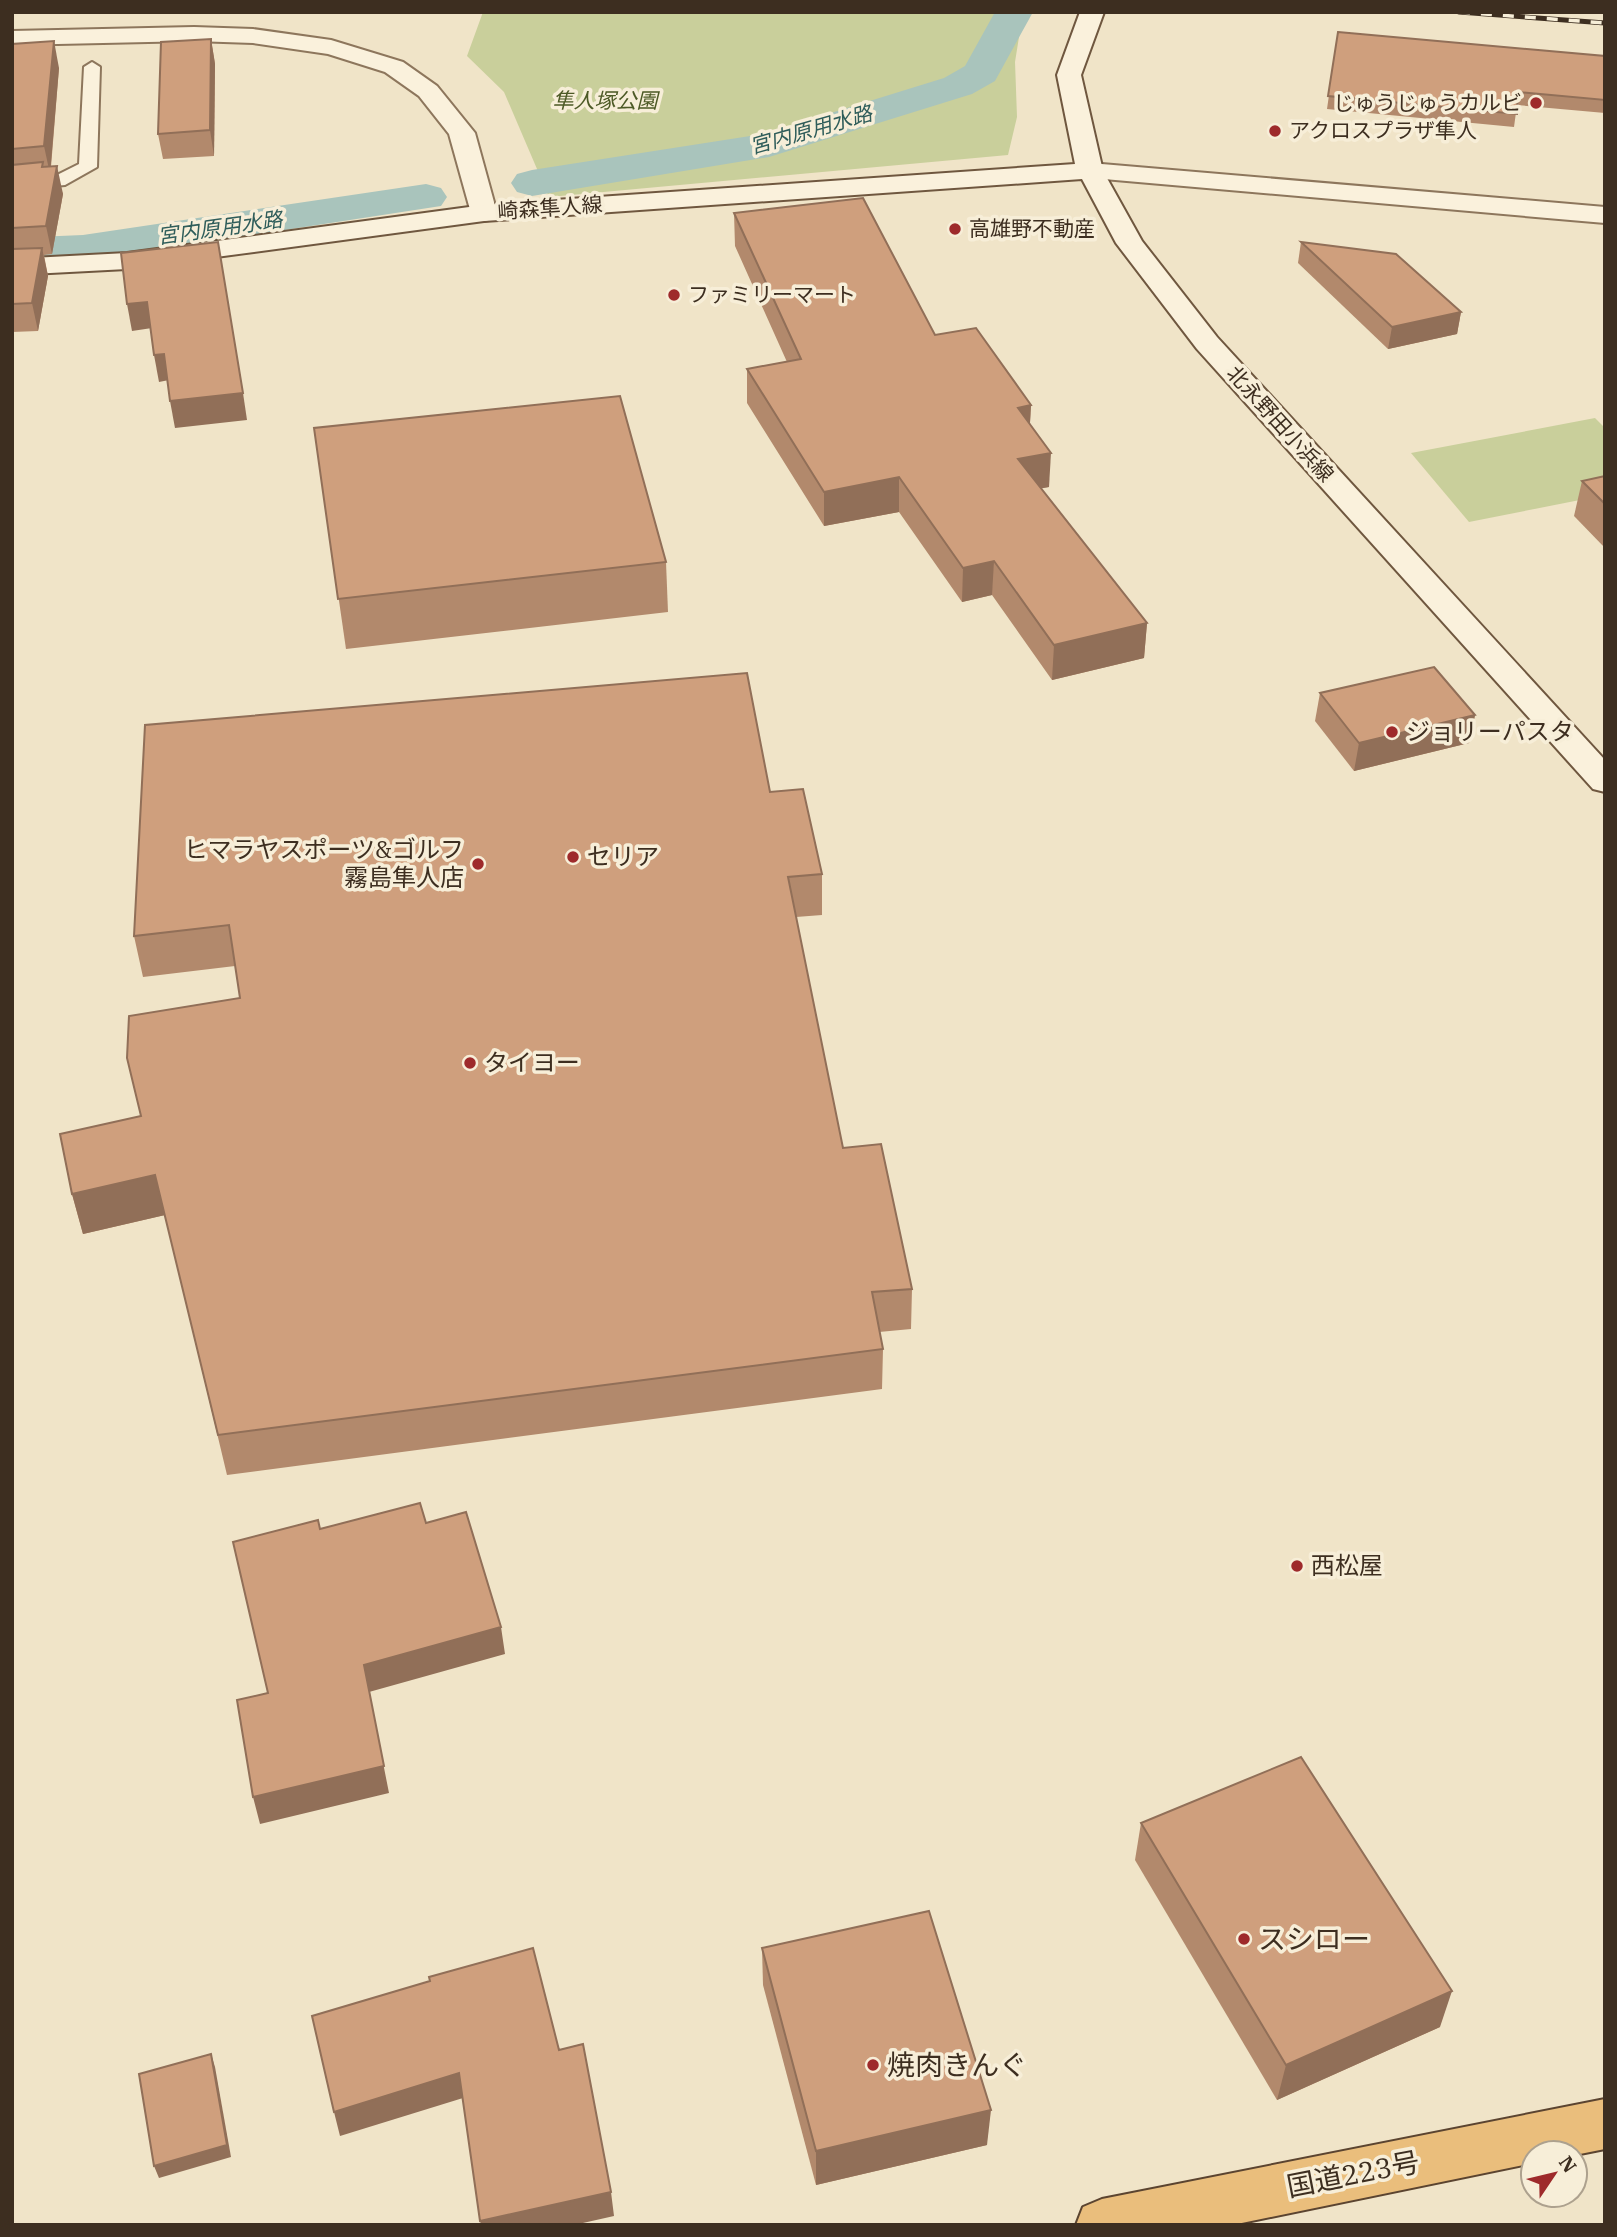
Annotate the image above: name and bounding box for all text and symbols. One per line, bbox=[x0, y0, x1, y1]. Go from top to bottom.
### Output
park label: 隼人塚公園 bbox=[553, 86, 660, 114]
place label: じゅうじゅうカルビ bbox=[1333, 88, 1522, 116]
marker: じゅうじゅうカルビ bbox=[1528, 95, 1544, 111]
water label: 宮内原用水路 bbox=[746, 98, 877, 160]
place label: アクロスプラザ隼人 bbox=[1289, 116, 1477, 144]
marker: アクロスプラザ隼人 bbox=[1267, 123, 1283, 139]
street label: 崎森隼人線 bbox=[497, 189, 603, 225]
water label: 宮内原用水路 bbox=[156, 204, 286, 250]
place label: 高雄野不動産 bbox=[969, 214, 1095, 242]
marker: 高雄野不動産 bbox=[947, 221, 963, 237]
place label: ファミリーマート bbox=[688, 280, 856, 308]
marker: ファミリーマート bbox=[666, 287, 682, 303]
street label: 北永野田小浜線 bbox=[1221, 359, 1340, 487]
place label: ジョリーパスタ bbox=[1406, 715, 1574, 747]
marker: ジョリーパスタ bbox=[1384, 724, 1400, 740]
place label: ヒマラヤスポーツ&ゴルフ 霧島隼人店 bbox=[183, 833, 464, 893]
place label: セリア bbox=[587, 840, 659, 872]
marker: セリア bbox=[565, 849, 581, 865]
marker: ヒマラヤスポーツ&ゴルフ 霧島隼人店 bbox=[470, 856, 486, 872]
place label: タイヨー bbox=[484, 1046, 580, 1078]
marker: タイヨー bbox=[462, 1055, 478, 1071]
place label: 西松屋 bbox=[1311, 1549, 1383, 1581]
marker: 西松屋 bbox=[1289, 1558, 1305, 1574]
place label: スシロー bbox=[1258, 1920, 1370, 1957]
marker: スシロー bbox=[1236, 1931, 1252, 1947]
place label: 焼肉きんぐ bbox=[887, 2046, 1027, 2083]
marker: 焼肉きんぐ bbox=[865, 2057, 881, 2073]
north arrow bbox=[1519, 2139, 1589, 2209]
street label: 国道223号 bbox=[1283, 2143, 1422, 2204]
text: N bbox=[1554, 2151, 1582, 2177]

